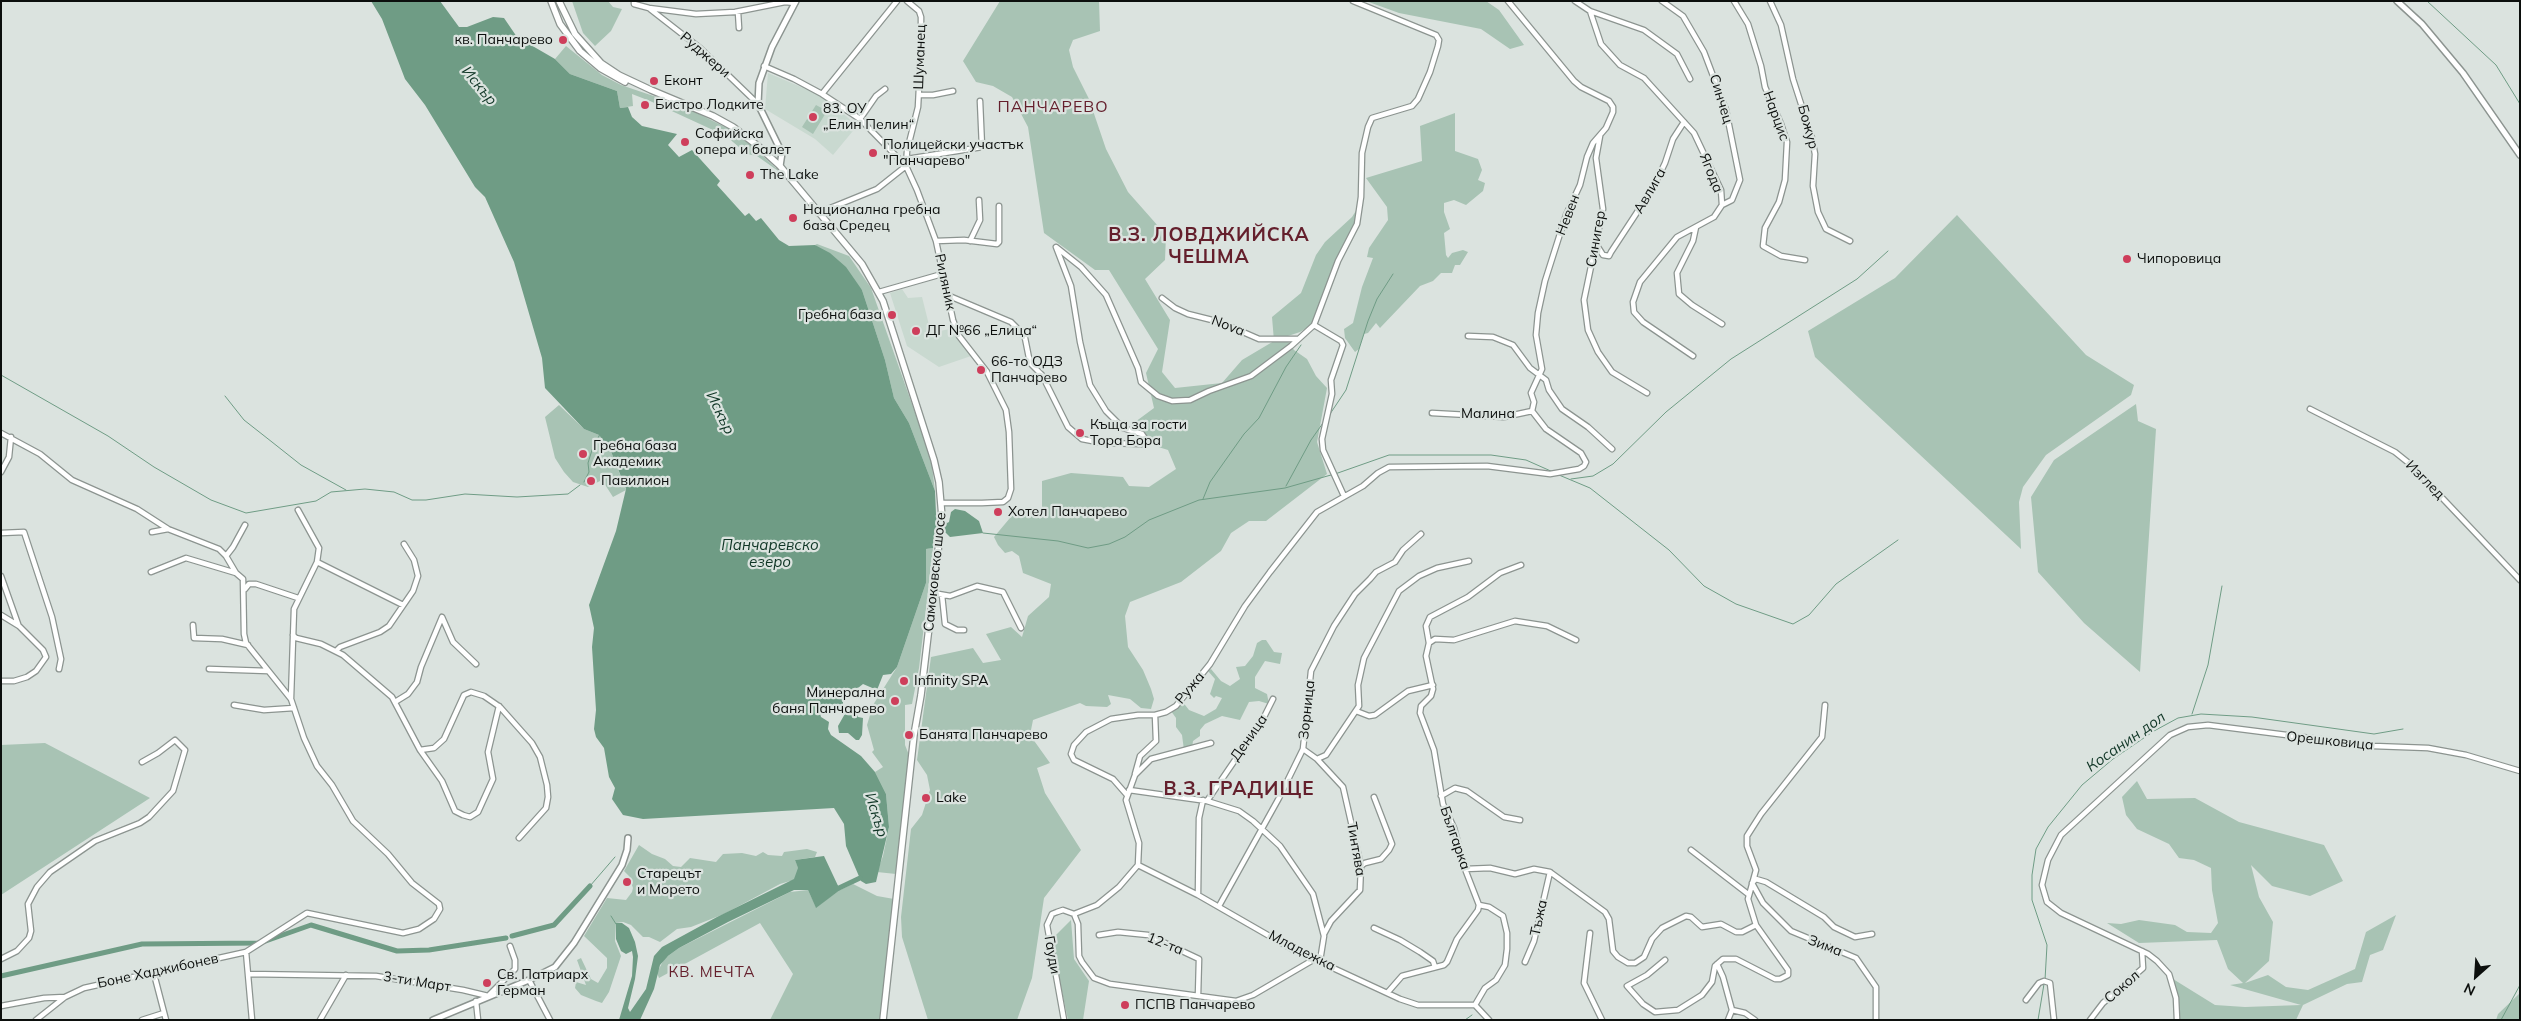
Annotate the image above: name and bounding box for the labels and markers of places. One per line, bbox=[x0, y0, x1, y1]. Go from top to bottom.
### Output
place label: кв. Панчарево bbox=[455, 32, 553, 48]
marker: кв. Панчарево bbox=[557, 34, 569, 46]
place label: Еконт bbox=[664, 73, 703, 89]
marker: Еконт bbox=[648, 75, 660, 87]
place label: Бистро Лодките bbox=[655, 97, 764, 113]
marker: Бистро Лодките bbox=[639, 99, 651, 111]
place label: 83. ОУ „Елин Пелин“ bbox=[823, 101, 914, 134]
marker: 83. ОУ „Елин Пелин“ bbox=[807, 111, 819, 123]
place label: Софийска опера и балет bbox=[695, 126, 791, 158]
marker: Софийска опера и балет bbox=[679, 136, 691, 148]
place label: Полицейски участък "Панчарево" bbox=[883, 137, 1023, 170]
marker: Полицейски участък "Панчарево" bbox=[867, 147, 879, 159]
place label: The Lake bbox=[760, 167, 819, 183]
marker: The Lake bbox=[744, 169, 756, 181]
place label: Национална гребна база Средец bbox=[803, 202, 941, 234]
marker: Национална гребна база Средец bbox=[787, 212, 799, 224]
place label: Чипоровица bbox=[2137, 251, 2221, 267]
marker: Чипоровица bbox=[2121, 253, 2133, 265]
place label: Гребна база bbox=[798, 307, 882, 323]
marker: Гребна база bbox=[886, 309, 898, 321]
place label: ДГ №66 „Елица“ bbox=[926, 323, 1037, 339]
marker: ДГ №66 „Елица“ bbox=[910, 325, 922, 337]
place label: 66-то ОДЗ Панчарево bbox=[991, 354, 1067, 387]
marker: 66-то ОДЗ Панчарево bbox=[975, 364, 987, 376]
place label: Къща за гости Тора Бора bbox=[1090, 417, 1187, 450]
marker: Къща за гости Тора Бора bbox=[1074, 427, 1086, 439]
place label: Гребна база Академик bbox=[593, 438, 677, 471]
marker: Гребна база Академик bbox=[577, 448, 589, 460]
place label: Павилион bbox=[601, 473, 669, 489]
marker: Павилион bbox=[585, 475, 597, 487]
place label: Хотел Панчарево bbox=[1008, 504, 1127, 520]
marker: Хотел Панчарево bbox=[992, 506, 1004, 518]
place label: Infinity SPA bbox=[914, 673, 989, 689]
marker: Infinity SPA bbox=[898, 675, 910, 687]
place label: Минерална баня Панчарево bbox=[772, 685, 885, 718]
marker: Минерална баня Панчарево bbox=[889, 695, 901, 707]
place label: Банята Панчарево bbox=[919, 727, 1048, 743]
marker: Банята Панчарево bbox=[903, 729, 915, 741]
place label: Lake bbox=[936, 790, 967, 806]
marker: Lake bbox=[920, 792, 932, 804]
place label: Старецът и Морето bbox=[637, 866, 701, 899]
marker: Старецът и Морето bbox=[621, 876, 633, 888]
place label: Св. Патриарх Герман bbox=[497, 967, 588, 1000]
marker: Св. Патриарх Герман bbox=[481, 977, 493, 989]
place label: ПСПВ Панчарево bbox=[1135, 997, 1255, 1013]
marker: ПСПВ Панчарево bbox=[1119, 999, 1131, 1011]

